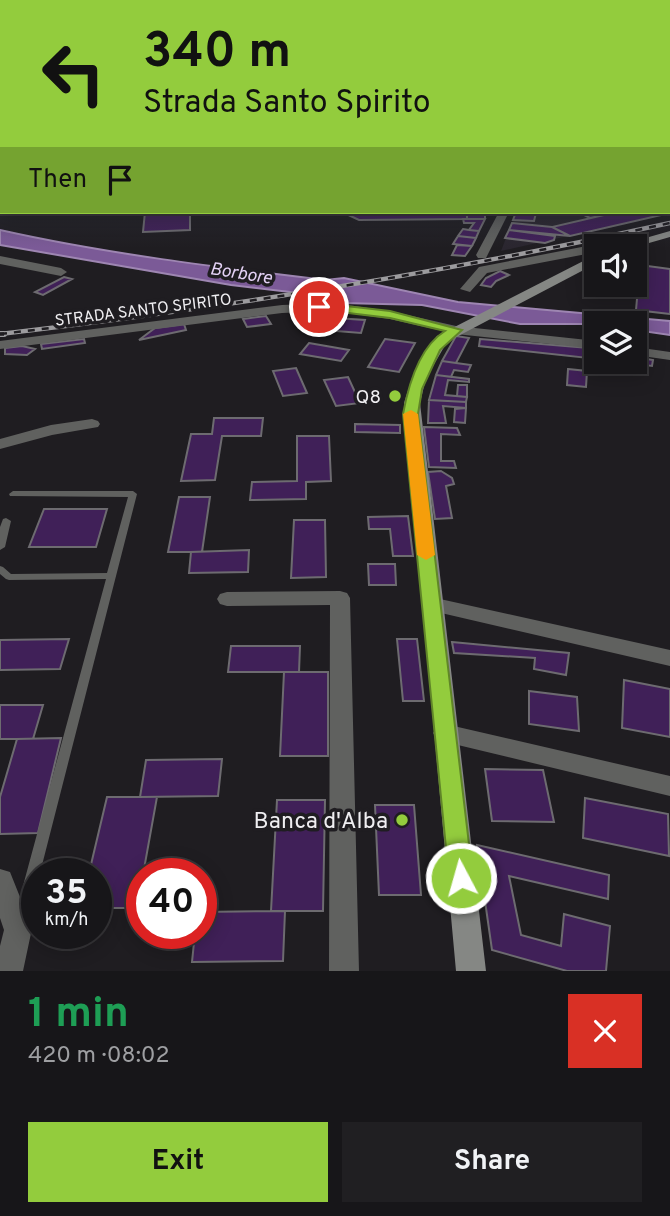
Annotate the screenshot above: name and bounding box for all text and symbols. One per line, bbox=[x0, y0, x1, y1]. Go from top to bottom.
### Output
text: 340 m bbox=[143, 23, 291, 85]
icon: left bbox=[28, 28, 119, 119]
text: Strada Santo Spirito bbox=[143, 84, 431, 124]
icon: arrive bbox=[101, 161, 139, 199]
text: Then bbox=[28, 164, 87, 197]
map controls bbox=[584, 234, 647, 374]
button: sound bbox=[584, 234, 647, 297]
water label: Borbore bbox=[208, 258, 274, 291]
pin bbox=[289, 277, 349, 337]
icon: arrive bbox=[300, 288, 338, 326]
street label: STRADA SANTO SPIRITO bbox=[54, 290, 233, 332]
button: layers bbox=[584, 311, 647, 374]
place label: Q8 bbox=[356, 386, 381, 410]
marker: Q8 bbox=[387, 388, 403, 404]
place label: Banca d'Alba bbox=[253, 808, 388, 837]
marker: Banca d'Alba bbox=[394, 812, 410, 828]
position arrow bbox=[424, 841, 498, 915]
speed limit sign: 40 bbox=[126, 858, 217, 949]
text: 35 bbox=[45, 872, 88, 916]
text: km/h bbox=[45, 909, 88, 932]
text: 1 min bbox=[28, 989, 129, 1042]
button: close bbox=[568, 994, 642, 1068]
text: 420 m · 08:02 bbox=[28, 1042, 170, 1071]
button: Exit bbox=[28, 1122, 328, 1202]
button: Share bbox=[342, 1122, 642, 1202]

